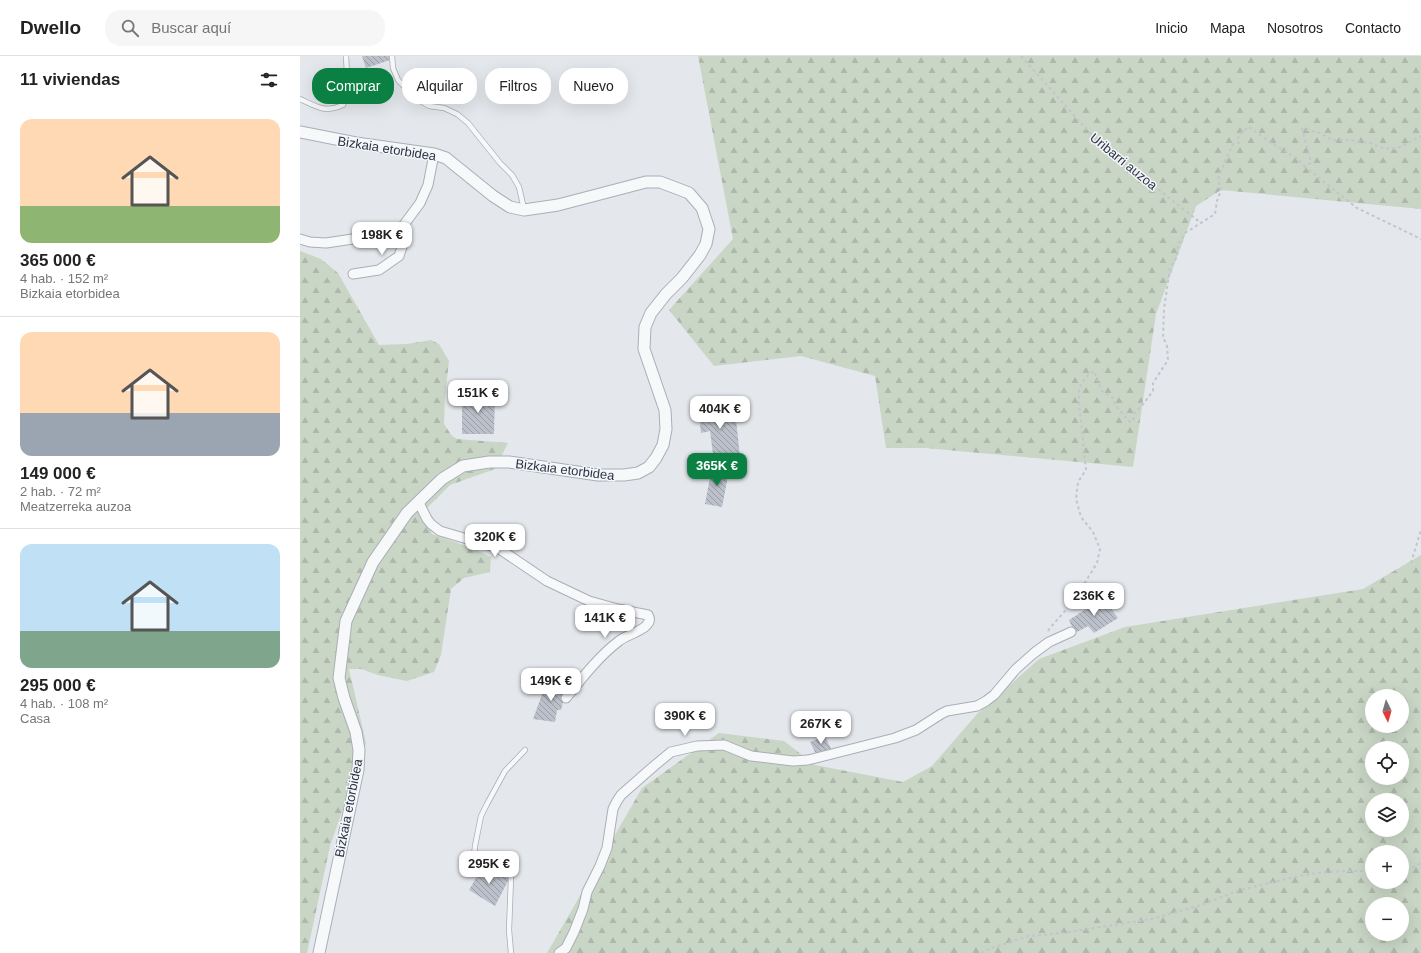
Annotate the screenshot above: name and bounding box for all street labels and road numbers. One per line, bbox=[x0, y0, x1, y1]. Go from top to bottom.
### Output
street label: Uribarri auzoa bbox=[1087, 130, 1161, 193]
street label: Bizkaia etorbidea bbox=[336, 133, 438, 164]
street label: Bizkaia etorbidea bbox=[515, 456, 616, 483]
street label: Bizkaia etorbidea bbox=[332, 757, 366, 858]

